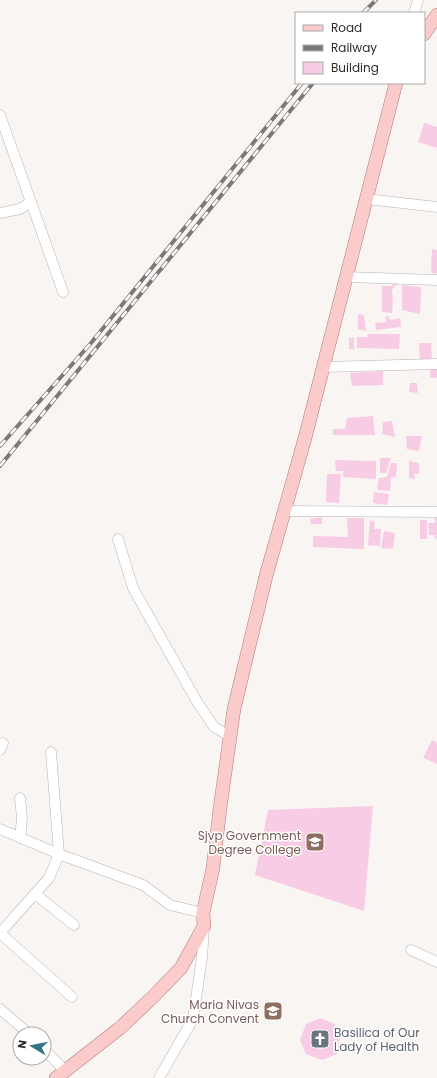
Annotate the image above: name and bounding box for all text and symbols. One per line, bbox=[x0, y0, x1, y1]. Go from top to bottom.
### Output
legend bbox=[295, 12, 425, 84]
text: Road bbox=[331, 19, 362, 36]
text: Railway bbox=[331, 39, 377, 56]
text: Building bbox=[331, 59, 379, 76]
place label: Sjvp Government Degree College bbox=[198, 827, 301, 858]
school or university icon: Sjvp Government Degree College bbox=[304, 831, 326, 853]
place label: Maria Nivas Church Convent bbox=[161, 996, 259, 1027]
school or university icon: Maria Nivas Church Convent bbox=[262, 1000, 284, 1022]
place label: Basilica of Our Lady of Health bbox=[334, 1024, 420, 1055]
north arrow bbox=[12, 1026, 52, 1066]
church icon: Basilica of Our Lady of Health bbox=[309, 1028, 331, 1050]
text: N bbox=[14, 1039, 31, 1050]

